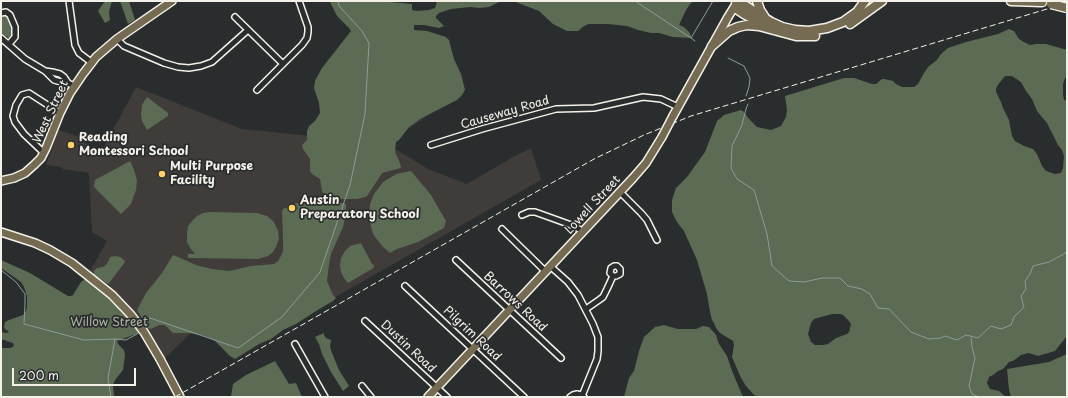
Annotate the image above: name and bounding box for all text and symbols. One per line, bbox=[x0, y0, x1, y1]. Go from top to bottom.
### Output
street label: West Street bbox=[30, 78, 72, 146]
street label: Causeway Road bbox=[459, 93, 551, 133]
place label: Reading Montessori School bbox=[79, 131, 188, 159]
marker: Reading Montessori School bbox=[66, 140, 76, 150]
place label: Multi Purpose Facility bbox=[170, 160, 253, 188]
marker: Multi Purpose Facility bbox=[157, 169, 167, 179]
street label: Lowell Street bbox=[562, 173, 624, 237]
place label: Austin Preparatory School bbox=[300, 194, 419, 222]
marker: Austin Preparatory School bbox=[287, 203, 297, 213]
street label: Barrows Road bbox=[480, 269, 550, 335]
street label: Pilgrim Road bbox=[440, 304, 504, 364]
park label: Willow Street bbox=[70, 316, 148, 330]
street label: Dustin Road bbox=[377, 318, 439, 376]
scale bar bbox=[14, 360, 138, 386]
text: 200 m bbox=[19, 366, 59, 384]

